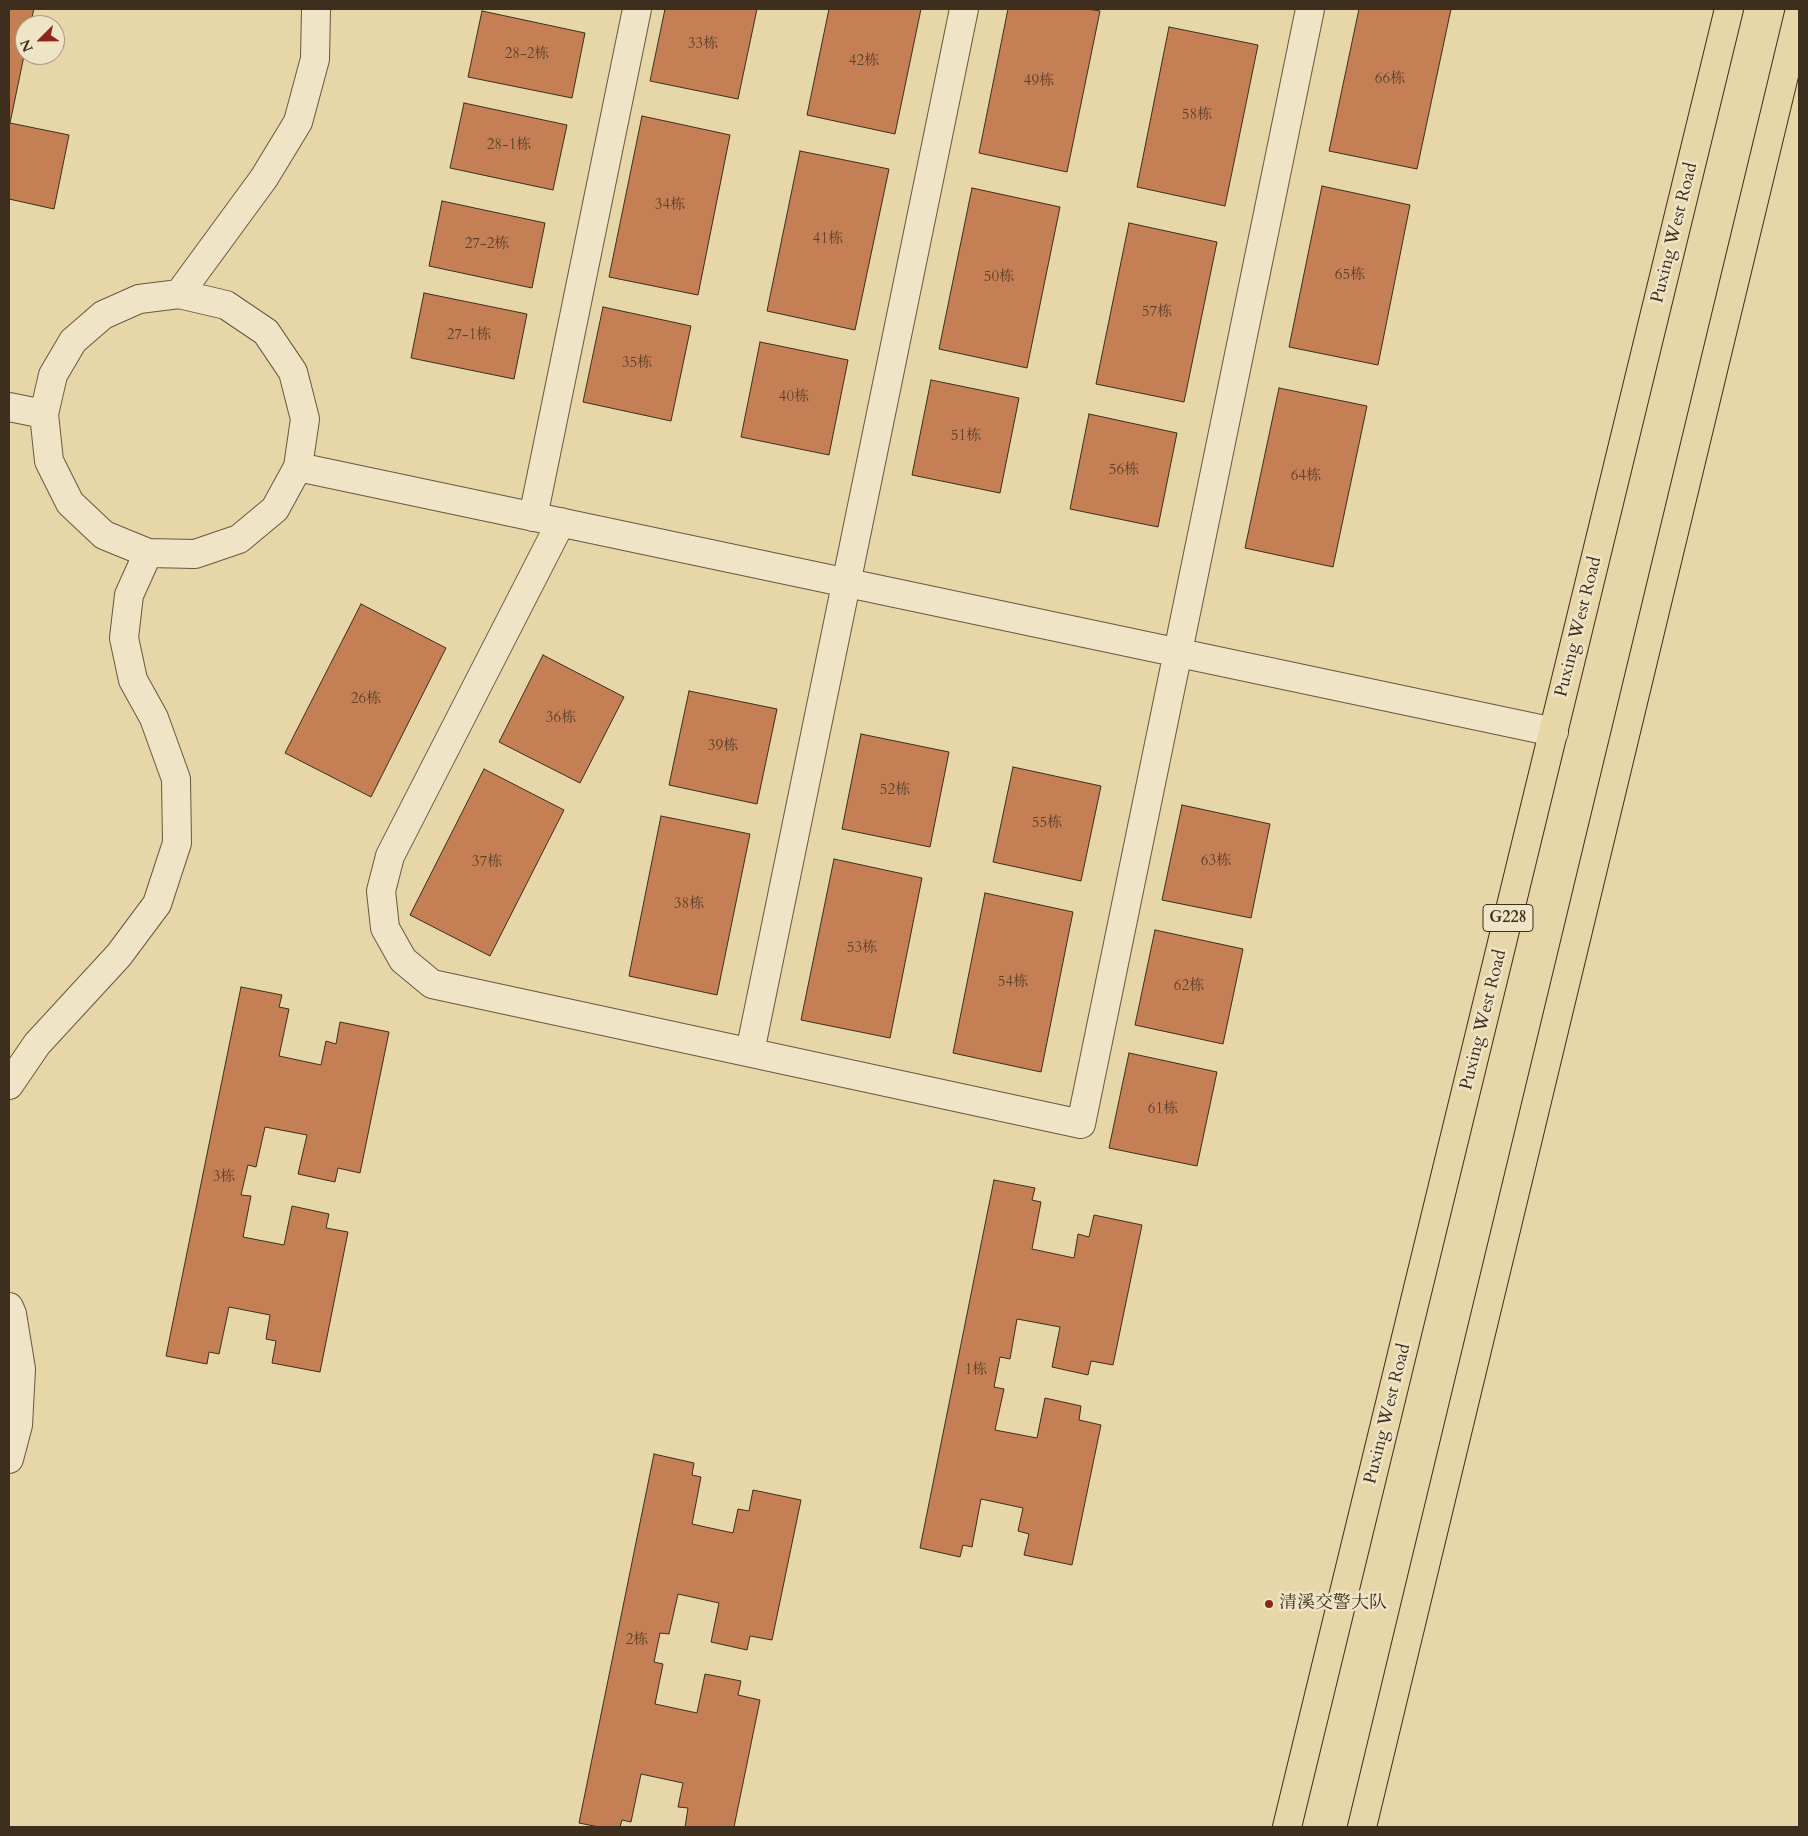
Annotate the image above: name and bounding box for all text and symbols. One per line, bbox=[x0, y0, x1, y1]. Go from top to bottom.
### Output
north arrow bbox=[15, 15, 65, 65]
text: N bbox=[16, 36, 38, 55]
house number: 33栋 bbox=[688, 36, 718, 54]
house number: 28-2栋 bbox=[505, 46, 549, 64]
house number: 42栋 bbox=[849, 53, 879, 71]
house number: 66栋 bbox=[1375, 71, 1405, 89]
house number: 49栋 bbox=[1024, 73, 1054, 91]
house number: 58栋 bbox=[1182, 107, 1212, 125]
house number: 28-1栋 bbox=[487, 137, 531, 155]
street label: Puxing West Road bbox=[1647, 161, 1703, 305]
house number: 34栋 bbox=[655, 197, 685, 215]
house number: 41栋 bbox=[813, 231, 843, 249]
house number: 27-2栋 bbox=[465, 236, 509, 254]
house number: 65栋 bbox=[1335, 267, 1365, 285]
house number: 50栋 bbox=[984, 269, 1014, 287]
house number: 57栋 bbox=[1142, 304, 1172, 322]
house number: 27-1栋 bbox=[447, 327, 491, 345]
house number: 35栋 bbox=[622, 355, 652, 373]
house number: 40栋 bbox=[779, 389, 809, 407]
house number: 51栋 bbox=[951, 428, 981, 446]
house number: 56栋 bbox=[1109, 462, 1139, 480]
house number: 64栋 bbox=[1291, 468, 1321, 486]
street label: Puxing West Road bbox=[1551, 555, 1607, 699]
house number: 26栋 bbox=[351, 691, 381, 709]
house number: 36栋 bbox=[546, 710, 576, 728]
house number: 39栋 bbox=[708, 738, 738, 756]
house number: 52栋 bbox=[880, 782, 910, 800]
house number: 55栋 bbox=[1032, 815, 1062, 833]
house number: 63栋 bbox=[1201, 853, 1231, 871]
house number: 37栋 bbox=[472, 854, 502, 872]
house number: 38栋 bbox=[674, 896, 704, 914]
road number: G228 bbox=[1483, 904, 1533, 931]
house number: 53栋 bbox=[847, 940, 877, 958]
street label: Puxing West Road bbox=[1456, 948, 1512, 1092]
house number: 54栋 bbox=[998, 974, 1028, 992]
house number: 62栋 bbox=[1174, 978, 1204, 996]
house number: 61栋 bbox=[1148, 1101, 1178, 1119]
house number: 3栋 bbox=[213, 1169, 235, 1187]
street label: Puxing West Road bbox=[1360, 1342, 1416, 1486]
house number: 1栋 bbox=[965, 1362, 987, 1380]
place label: 清溪交警大队 bbox=[1279, 1593, 1387, 1615]
marker: 清溪交警大队 bbox=[1263, 1598, 1275, 1610]
house number: 2栋 bbox=[626, 1632, 648, 1650]

